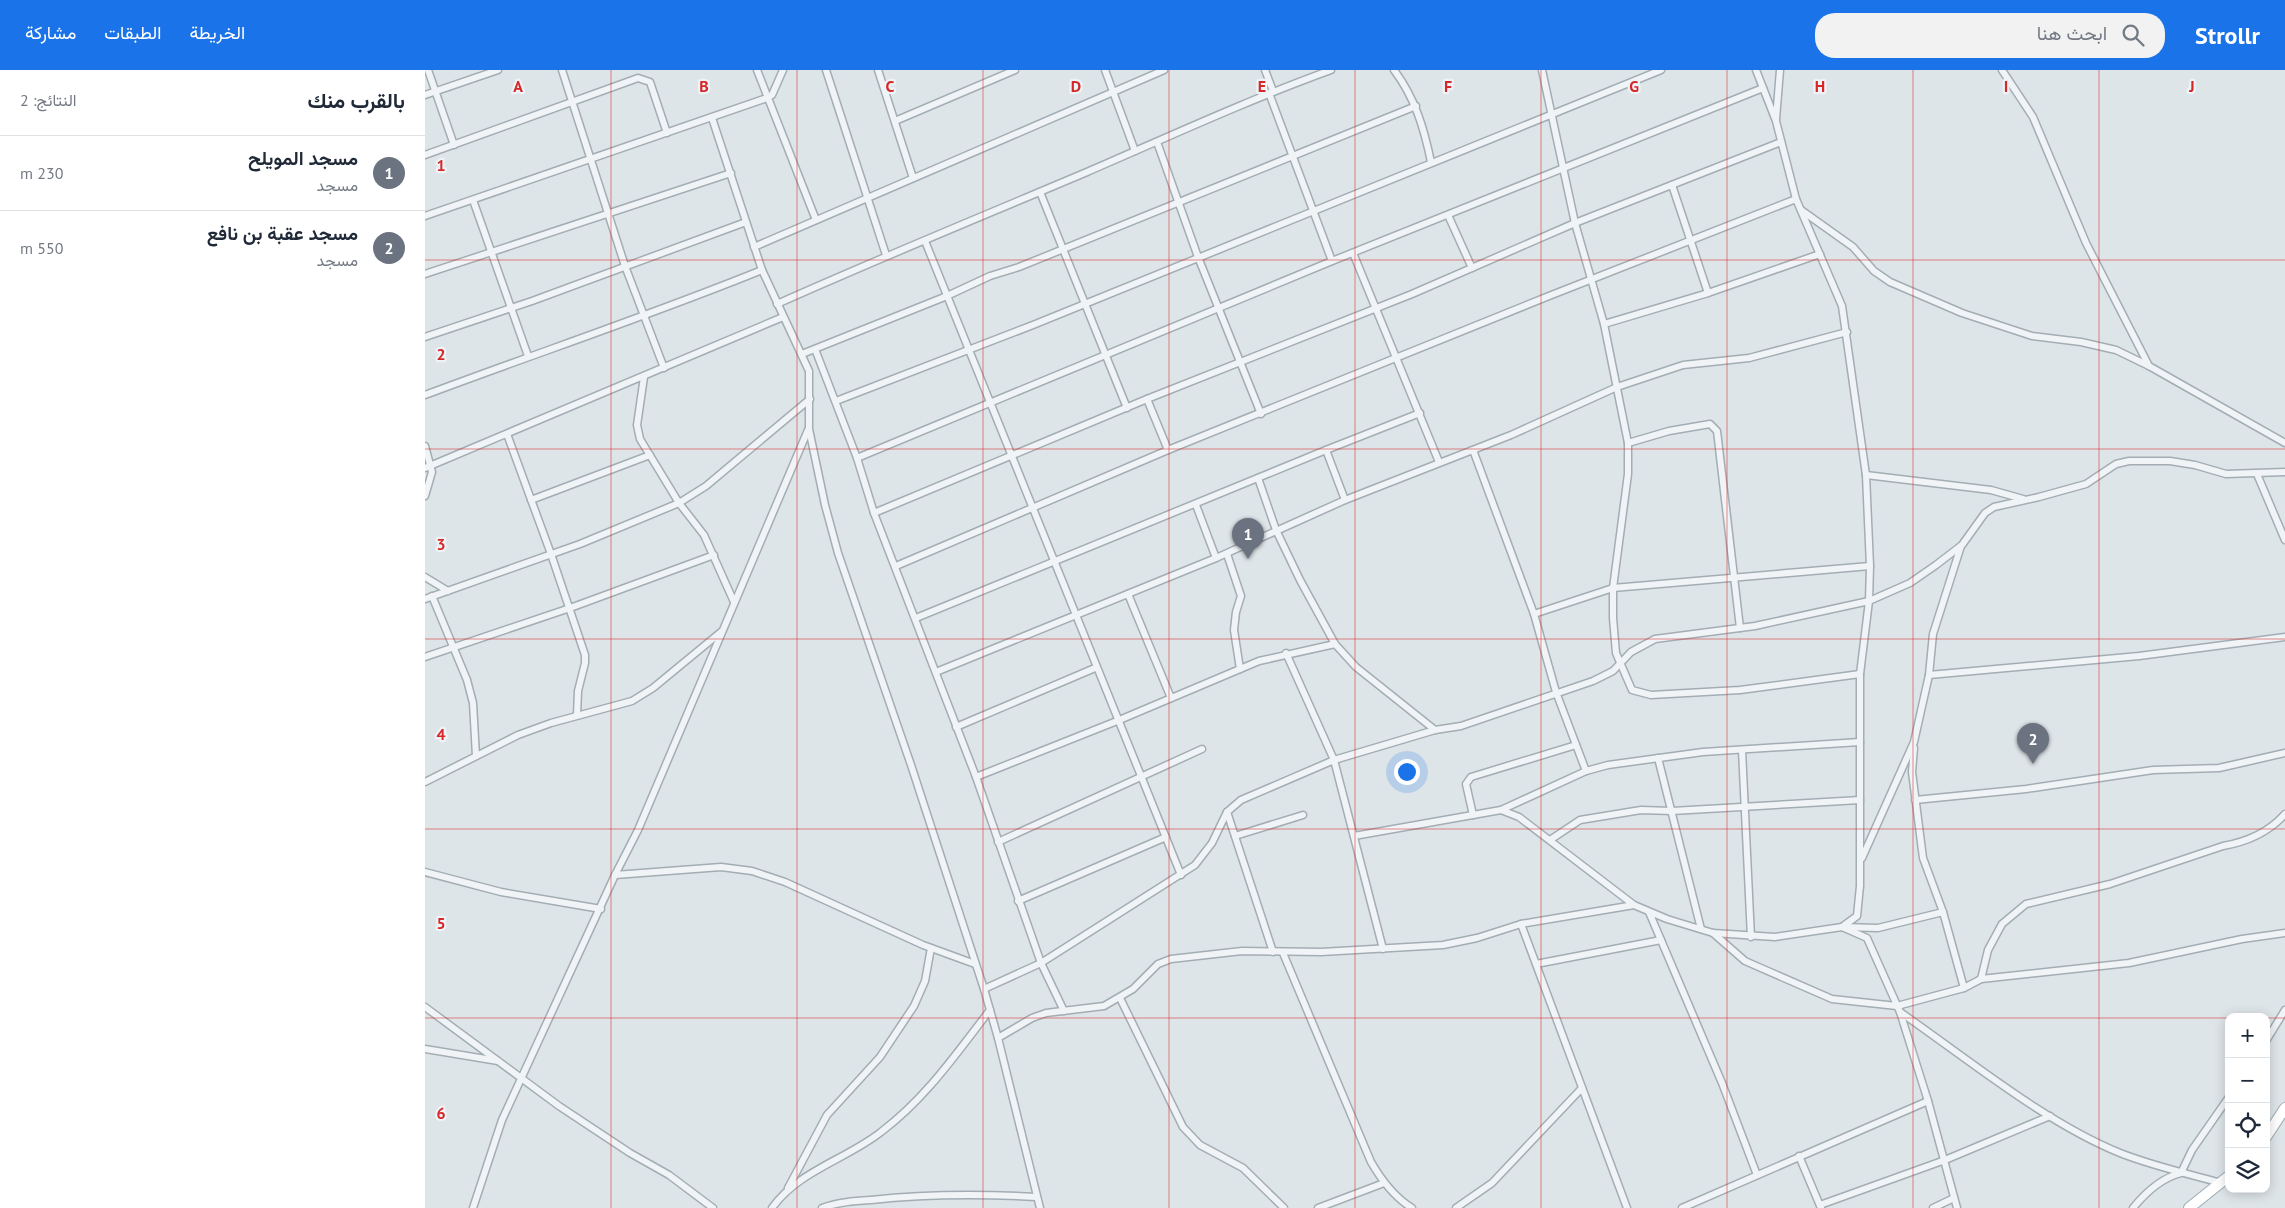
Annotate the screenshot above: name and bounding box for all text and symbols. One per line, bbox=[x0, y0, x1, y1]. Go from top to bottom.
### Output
search box bbox=[1815, 13, 2165, 58]
text: Strollr bbox=[2195, 20, 2260, 51]
text: مشاركة bbox=[25, 21, 76, 44]
text: الطبقات bbox=[104, 21, 161, 44]
text: الخريطة bbox=[189, 21, 245, 44]
text: ابحث هنا bbox=[2037, 21, 2107, 45]
icon: search bbox=[2119, 21, 2147, 49]
text: A bbox=[513, 76, 523, 96]
text: B bbox=[699, 76, 709, 96]
text: C bbox=[886, 76, 895, 96]
text: D bbox=[1071, 76, 1081, 96]
text: E bbox=[1258, 76, 1266, 96]
text: F bbox=[1444, 76, 1452, 96]
text: G bbox=[1629, 76, 1639, 96]
text: H bbox=[1815, 76, 1825, 96]
text: I bbox=[2004, 76, 2008, 96]
text: J bbox=[2188, 76, 2195, 96]
text: بالقرب منك bbox=[307, 87, 405, 114]
text: النتائج: 2 bbox=[20, 90, 76, 110]
text: مسجد المويلح bbox=[248, 146, 358, 170]
text: 1 bbox=[436, 155, 446, 175]
text: 230 m bbox=[20, 163, 63, 183]
text: 1 bbox=[384, 163, 394, 183]
text: مسجد bbox=[317, 175, 358, 195]
text: مسجد عقبة بن نافع bbox=[207, 221, 358, 245]
text: 550 m bbox=[20, 238, 63, 258]
text: 2 bbox=[384, 238, 394, 258]
text: مسجد bbox=[317, 250, 358, 270]
text: 2 bbox=[436, 344, 446, 364]
pin: 1 bbox=[1232, 518, 1264, 559]
text: 3 bbox=[436, 534, 446, 554]
pin: 2 bbox=[2017, 723, 2049, 764]
text: 4 bbox=[436, 724, 446, 744]
your location bbox=[1394, 759, 1420, 785]
text: 5 bbox=[436, 913, 446, 933]
map controls bbox=[2225, 1013, 2270, 1193]
button: + bbox=[2225, 1013, 2270, 1058]
button: − bbox=[2225, 1058, 2270, 1103]
text: 6 bbox=[436, 1103, 446, 1123]
button: locate bbox=[2225, 1103, 2270, 1148]
button: layers bbox=[2225, 1148, 2270, 1193]

